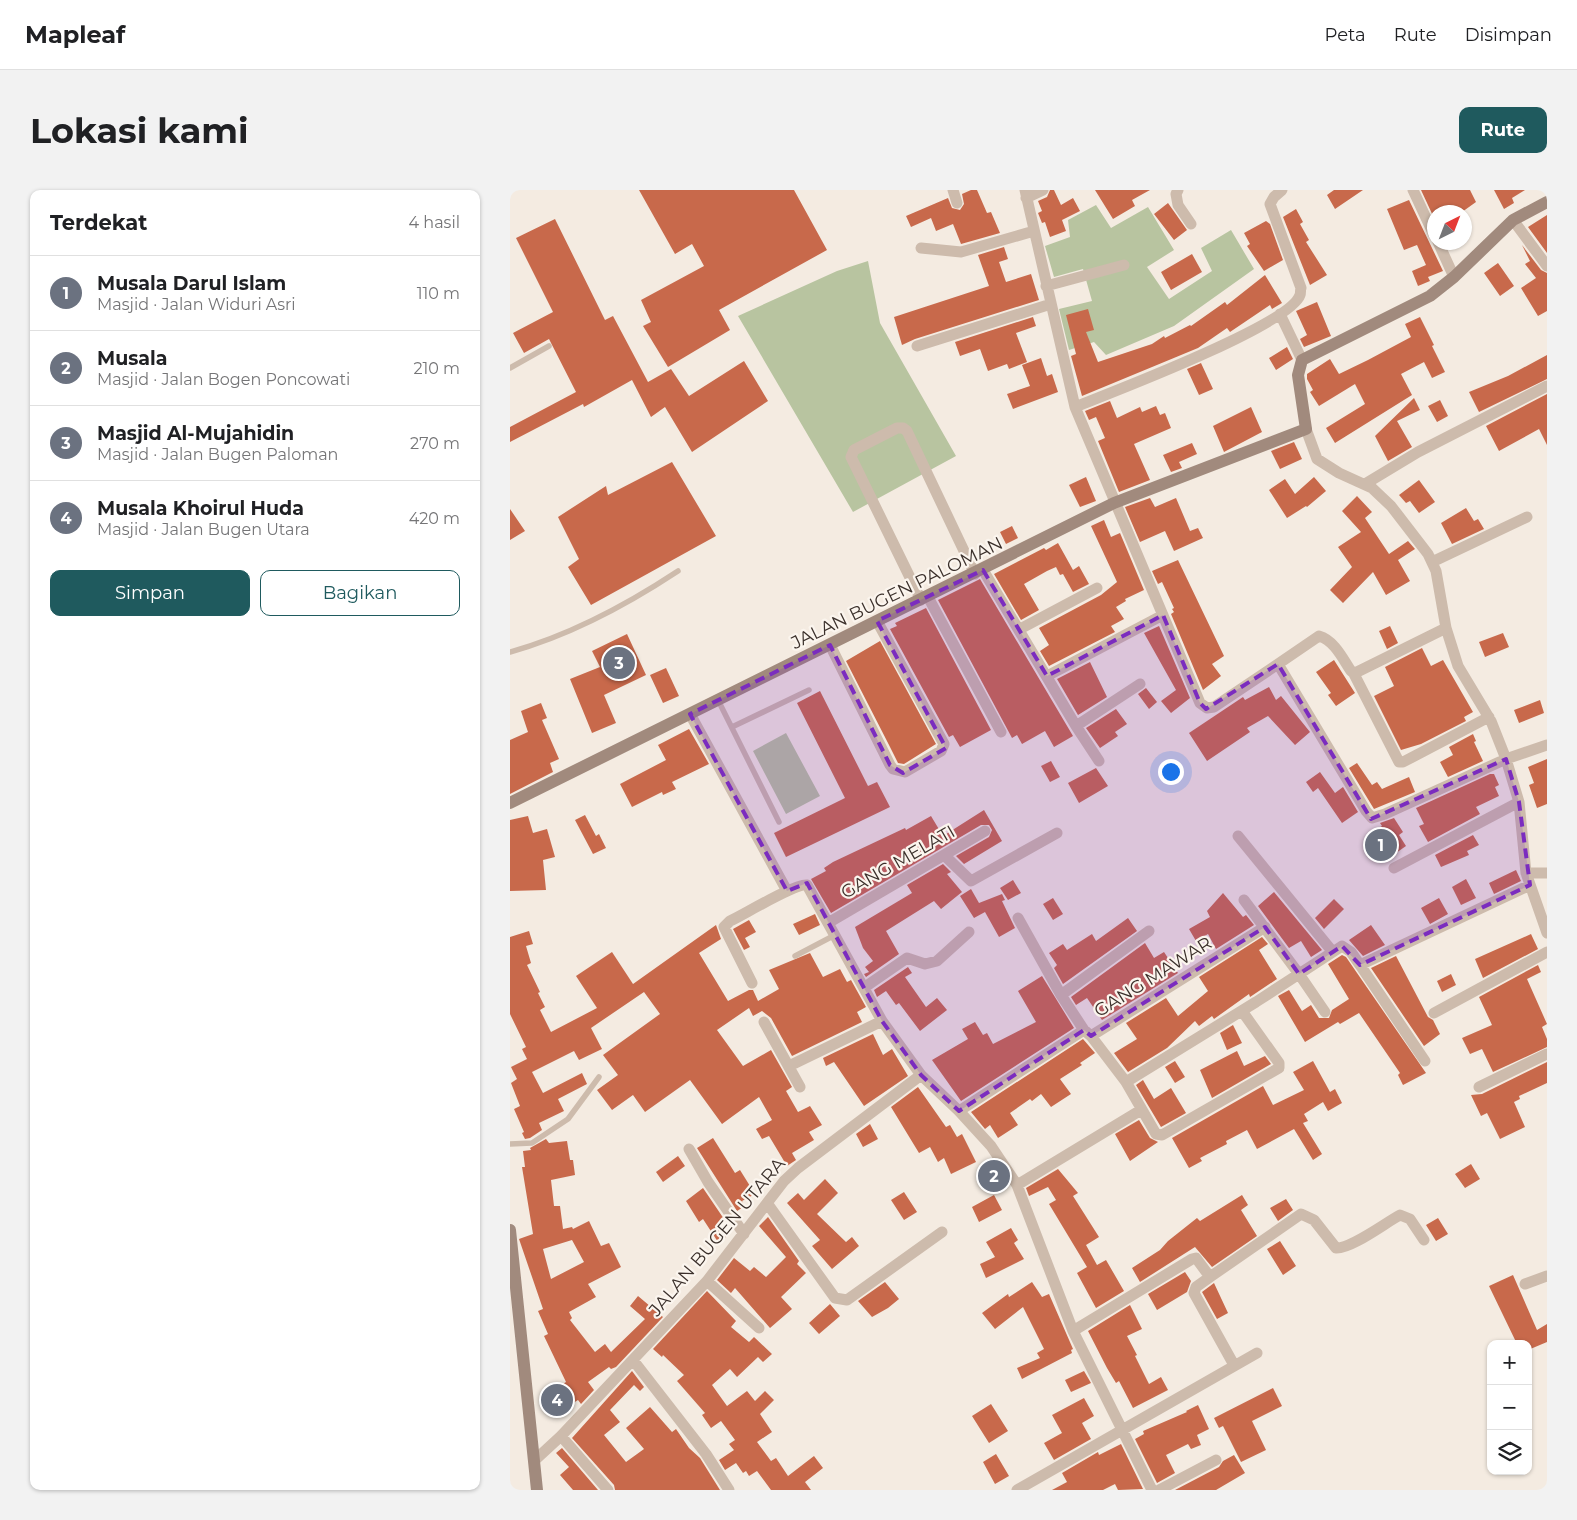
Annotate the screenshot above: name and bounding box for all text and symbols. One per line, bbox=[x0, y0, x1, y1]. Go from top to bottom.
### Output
text: Mapleaf bbox=[25, 20, 125, 49]
text: Peta bbox=[1325, 24, 1366, 46]
text: Rute bbox=[1394, 24, 1437, 46]
text: Disimpan bbox=[1465, 24, 1552, 46]
button: Rute bbox=[1459, 107, 1547, 153]
text: Lokasi kami bbox=[30, 109, 249, 152]
north arrow bbox=[1427, 205, 1472, 250]
text: Terdekat bbox=[50, 210, 147, 235]
text: 4 hasil bbox=[409, 213, 460, 232]
text: Musala Darul Islam bbox=[97, 272, 286, 295]
text: 1 bbox=[63, 284, 69, 303]
text: 110 m bbox=[417, 284, 460, 303]
text: Masjid · Jalan Widuri Asri bbox=[97, 295, 296, 314]
text: Musala bbox=[97, 347, 167, 370]
text: 2 bbox=[61, 359, 71, 378]
text: 210 m bbox=[413, 359, 460, 378]
text: Masjid · Jalan Bogen Poncowati bbox=[97, 370, 350, 389]
text: Masjid Al-Mujahidin bbox=[97, 422, 294, 445]
text: 3 bbox=[61, 434, 71, 453]
text: 270 m bbox=[410, 434, 460, 453]
text: Masjid · Jalan Bugen Paloman bbox=[97, 445, 338, 464]
text: Musala Khoirul Huda bbox=[97, 497, 304, 520]
text: 4 bbox=[60, 509, 72, 528]
text: 420 m bbox=[409, 509, 460, 528]
text: Masjid · Jalan Bugen Utara bbox=[97, 520, 310, 539]
street label: JALAN BUGEN PALOMAN bbox=[787, 532, 1006, 654]
button: Simpan bbox=[50, 570, 250, 616]
button: Bagikan bbox=[260, 570, 460, 616]
pin: 3 bbox=[603, 644, 635, 682]
your location bbox=[1158, 759, 1184, 785]
street label: GANG MELATI bbox=[837, 820, 959, 904]
pin: 1 bbox=[1365, 826, 1397, 864]
street label: GANG MAWAR bbox=[1090, 932, 1216, 1022]
street label: JALAN BUGEN UTARA bbox=[644, 1153, 790, 1322]
pin: 2 bbox=[978, 1157, 1010, 1195]
map controls bbox=[1487, 1340, 1532, 1475]
button: + bbox=[1487, 1340, 1532, 1385]
pin: 4 bbox=[541, 1381, 573, 1419]
button: − bbox=[1487, 1385, 1532, 1430]
button: layers bbox=[1487, 1430, 1532, 1475]

